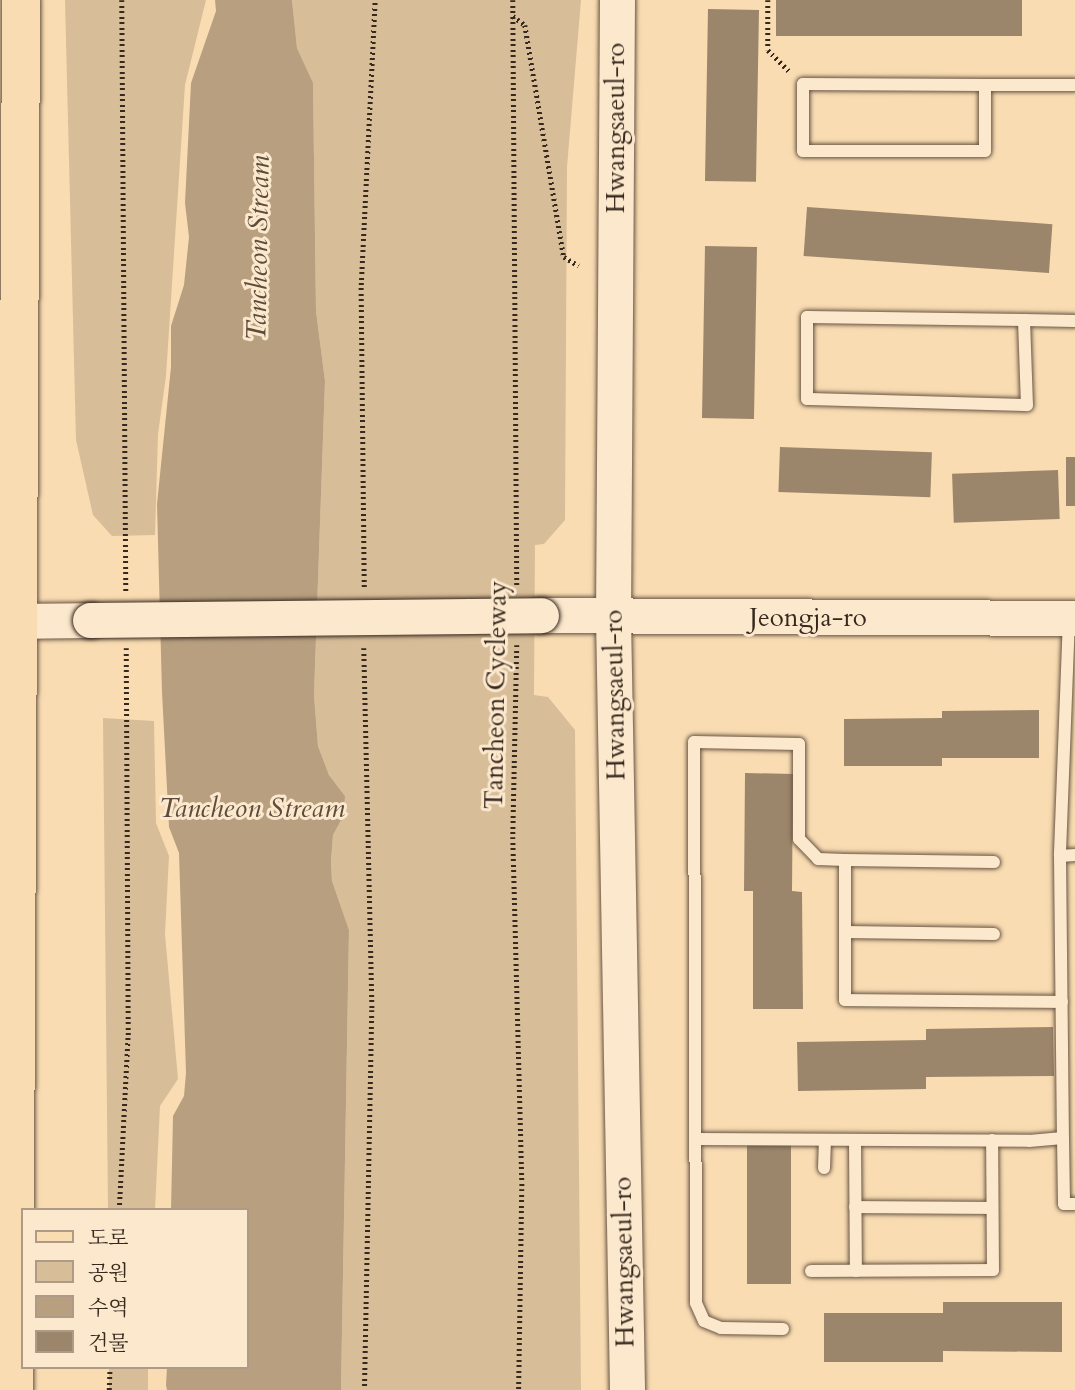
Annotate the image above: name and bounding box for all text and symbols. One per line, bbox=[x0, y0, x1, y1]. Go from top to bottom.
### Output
street label: Hwangsaeul-ro bbox=[600, 43, 632, 213]
water label: Tancheon Stream bbox=[240, 155, 276, 341]
street label: Tancheon Cycleway bbox=[478, 580, 514, 810]
street label: Jeongja-ro bbox=[749, 602, 867, 634]
street label: Hwangsaeul-ro bbox=[598, 609, 632, 781]
water label: Tancheon Stream bbox=[159, 791, 345, 825]
street label: Hwangsaeul-ro bbox=[607, 1176, 641, 1348]
legend bbox=[21, 1208, 248, 1369]
text: 도로 bbox=[88, 1224, 129, 1253]
text: 공원 bbox=[88, 1259, 129, 1288]
text: 수역 bbox=[88, 1294, 129, 1323]
text: 건물 bbox=[88, 1329, 129, 1358]

